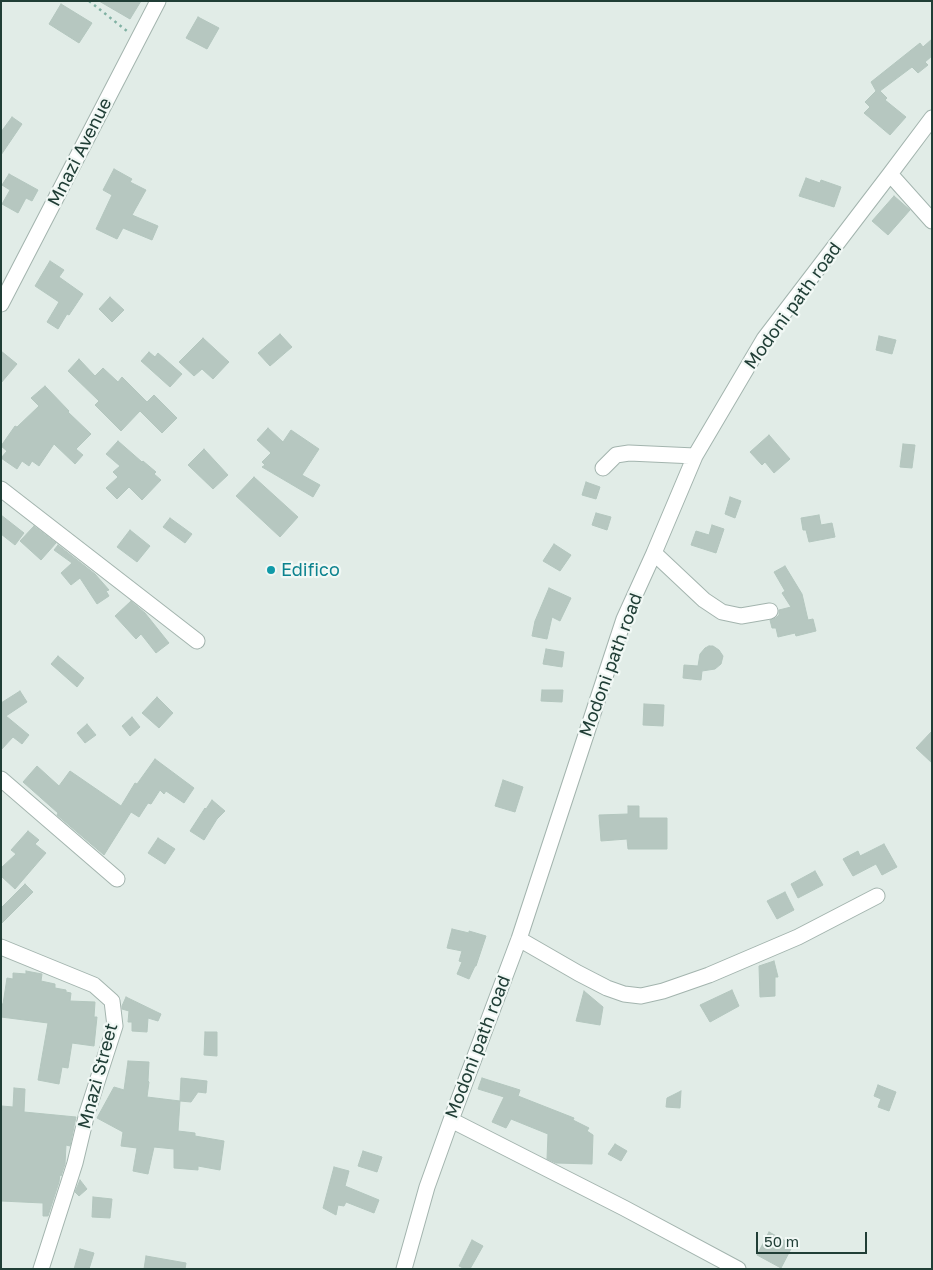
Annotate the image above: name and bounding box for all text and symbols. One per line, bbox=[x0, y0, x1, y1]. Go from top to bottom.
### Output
street label: Mnazi Avenue bbox=[43, 94, 117, 210]
street label: Modoni path road bbox=[740, 238, 846, 374]
place label: Edifico bbox=[281, 559, 340, 581]
marker: Edifico bbox=[265, 564, 277, 576]
street label: Modoni path road bbox=[575, 590, 647, 740]
street label: Modoni path road bbox=[441, 973, 515, 1121]
street label: Mnazi Street bbox=[74, 1021, 122, 1131]
scale bar bbox=[758, 1222, 869, 1254]
text: 50 m bbox=[764, 1232, 799, 1250]

